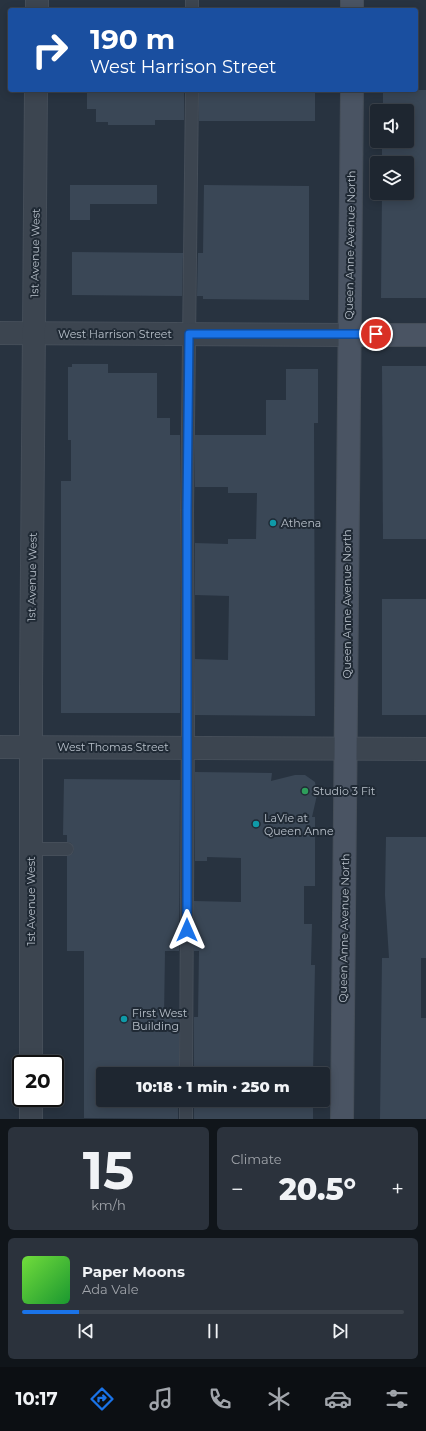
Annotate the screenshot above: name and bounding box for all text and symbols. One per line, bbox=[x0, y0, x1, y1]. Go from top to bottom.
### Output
text: 190 m bbox=[90, 22, 175, 56]
icon: right bbox=[24, 24, 76, 76]
text: West Harrison Street bbox=[90, 56, 276, 78]
map controls bbox=[370, 104, 414, 200]
button: sound bbox=[370, 104, 414, 148]
button: layers bbox=[370, 156, 414, 200]
street label: Queen Anne Avenue North bbox=[342, 170, 358, 320]
street label: 1st Avenue West bbox=[27, 208, 43, 298]
pin bbox=[359, 317, 393, 351]
icon: arrive bbox=[365, 323, 387, 345]
street label: West Harrison Street bbox=[58, 327, 172, 341]
place label: Athena bbox=[281, 516, 321, 530]
marker: Athena bbox=[268, 518, 278, 528]
street label: Queen Anne Avenue North bbox=[340, 529, 354, 679]
street label: 1st Avenue West bbox=[24, 532, 40, 622]
street label: West Thomas Street bbox=[57, 740, 169, 754]
place label: Studio 3 Fit bbox=[313, 784, 376, 798]
marker: Studio 3 Fit bbox=[300, 786, 310, 796]
place label: LaVie at Queen Anne bbox=[264, 811, 334, 838]
marker: LaVie at Queen Anne bbox=[251, 819, 261, 829]
street label: Queen Anne Avenue North bbox=[336, 853, 352, 1003]
street label: 1st Avenue West bbox=[24, 856, 38, 946]
position arrow bbox=[166, 909, 208, 951]
place label: First West Building bbox=[132, 1006, 188, 1033]
marker: First West Building bbox=[119, 1014, 129, 1024]
speed limit sign: 20 bbox=[12, 1055, 64, 1107]
text: 10:18 · 1 min · 250 m bbox=[136, 1077, 290, 1096]
text: 15 bbox=[83, 1139, 134, 1202]
text: Climate bbox=[231, 1151, 282, 1167]
text: 20.5° bbox=[279, 1171, 356, 1208]
text: − bbox=[231, 1176, 244, 1203]
text: + bbox=[391, 1176, 404, 1203]
text: km/h bbox=[91, 1197, 126, 1213]
text: Paper Moons bbox=[82, 1262, 185, 1281]
text: Ada Vale bbox=[82, 1281, 139, 1297]
icon: previous bbox=[75, 1320, 97, 1342]
icon: pause bbox=[202, 1320, 224, 1342]
icon: next bbox=[329, 1320, 351, 1342]
icon: directions bbox=[88, 1385, 116, 1413]
icon: music bbox=[147, 1385, 175, 1413]
icon: phone bbox=[206, 1385, 234, 1413]
icon: climate bbox=[265, 1385, 293, 1413]
icon: car bbox=[324, 1385, 352, 1413]
icon: filters bbox=[383, 1385, 411, 1413]
text: 10:17 bbox=[15, 1388, 58, 1410]

